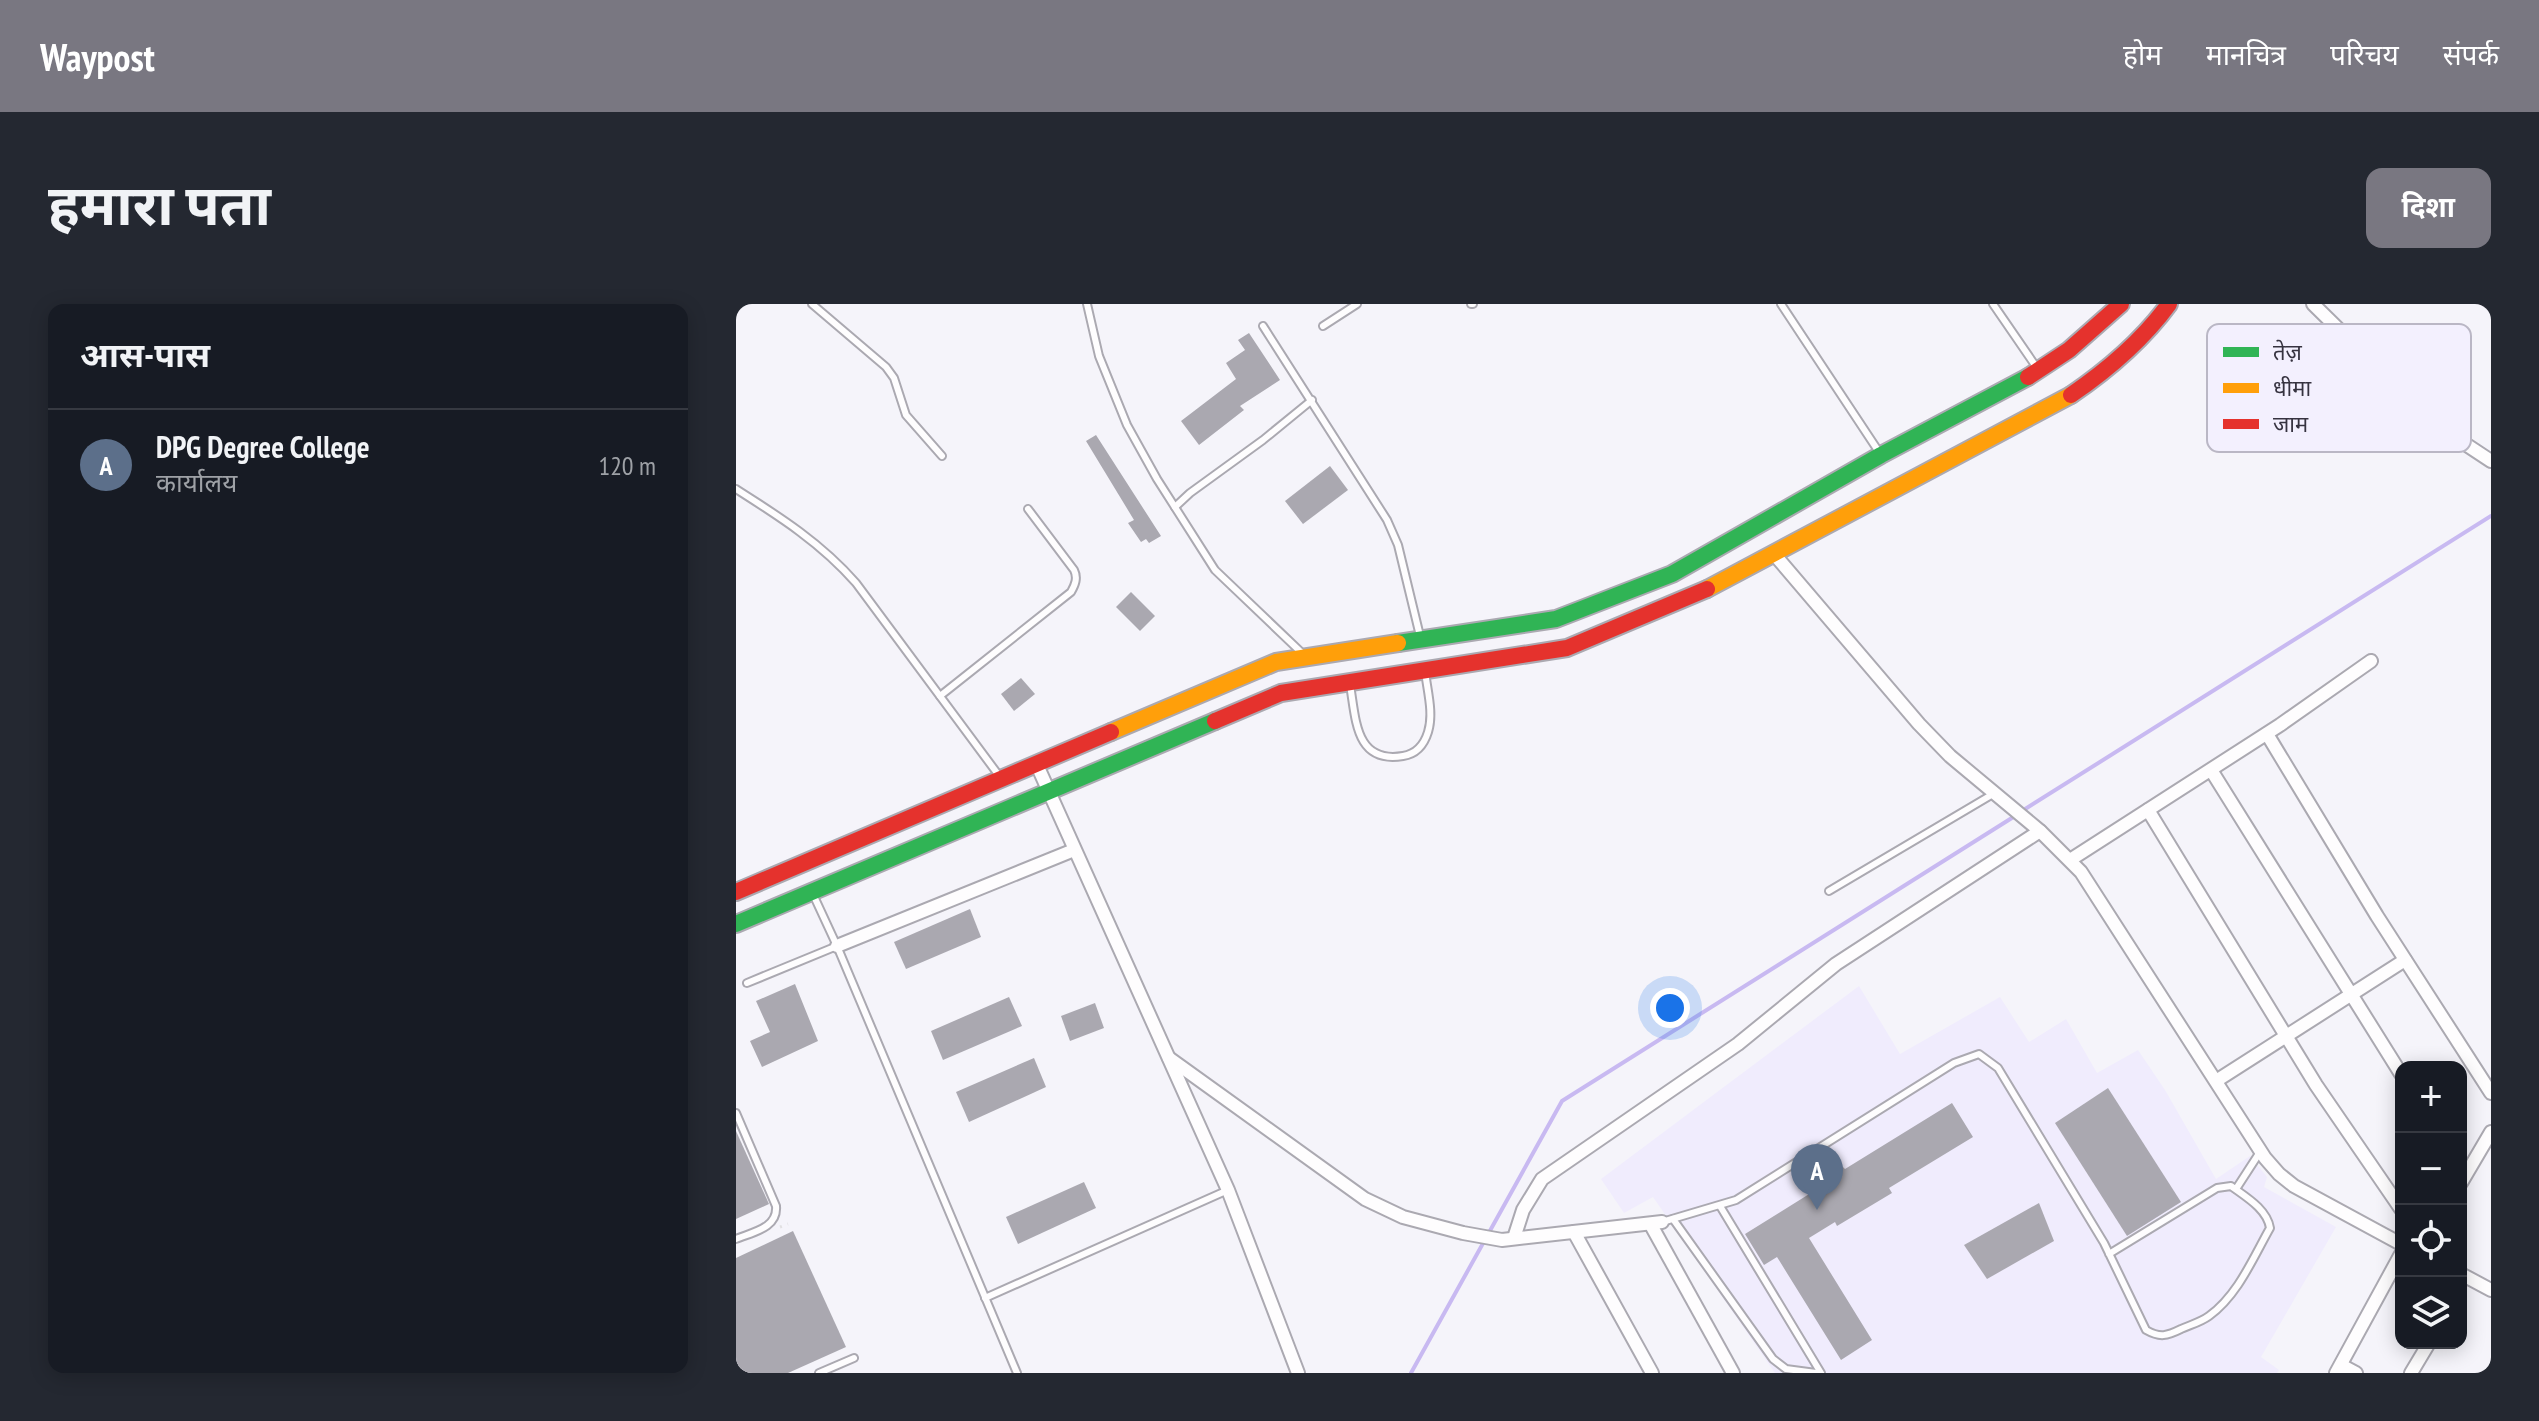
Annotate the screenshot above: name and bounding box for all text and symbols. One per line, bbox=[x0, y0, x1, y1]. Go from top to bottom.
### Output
text: Waypost bbox=[40, 32, 155, 81]
text: होम bbox=[2123, 36, 2162, 73]
text: मानचित्र bbox=[2206, 36, 2286, 73]
text: परिचय bbox=[2330, 36, 2399, 73]
text: संपर्क bbox=[2443, 36, 2499, 73]
text: हमारा पता bbox=[48, 168, 271, 240]
button: दिशा bbox=[2366, 168, 2491, 248]
legend bbox=[2207, 324, 2471, 452]
text: आस-पास bbox=[80, 332, 210, 376]
text: तेज़ bbox=[2273, 338, 2303, 366]
text: धीमा bbox=[2273, 374, 2311, 402]
text: जाम bbox=[2273, 410, 2309, 438]
text: DPG Degree College bbox=[156, 427, 370, 466]
text: A bbox=[99, 449, 113, 482]
text: 120 m bbox=[598, 449, 656, 482]
text: कार्यालय bbox=[156, 466, 237, 499]
your location bbox=[1650, 988, 1690, 1028]
map controls bbox=[2395, 1061, 2467, 1349]
button: + bbox=[2395, 1061, 2467, 1133]
button: − bbox=[2395, 1133, 2467, 1205]
pin: A bbox=[1791, 1144, 1843, 1210]
button: locate bbox=[2395, 1205, 2467, 1277]
button: layers bbox=[2395, 1277, 2467, 1349]

